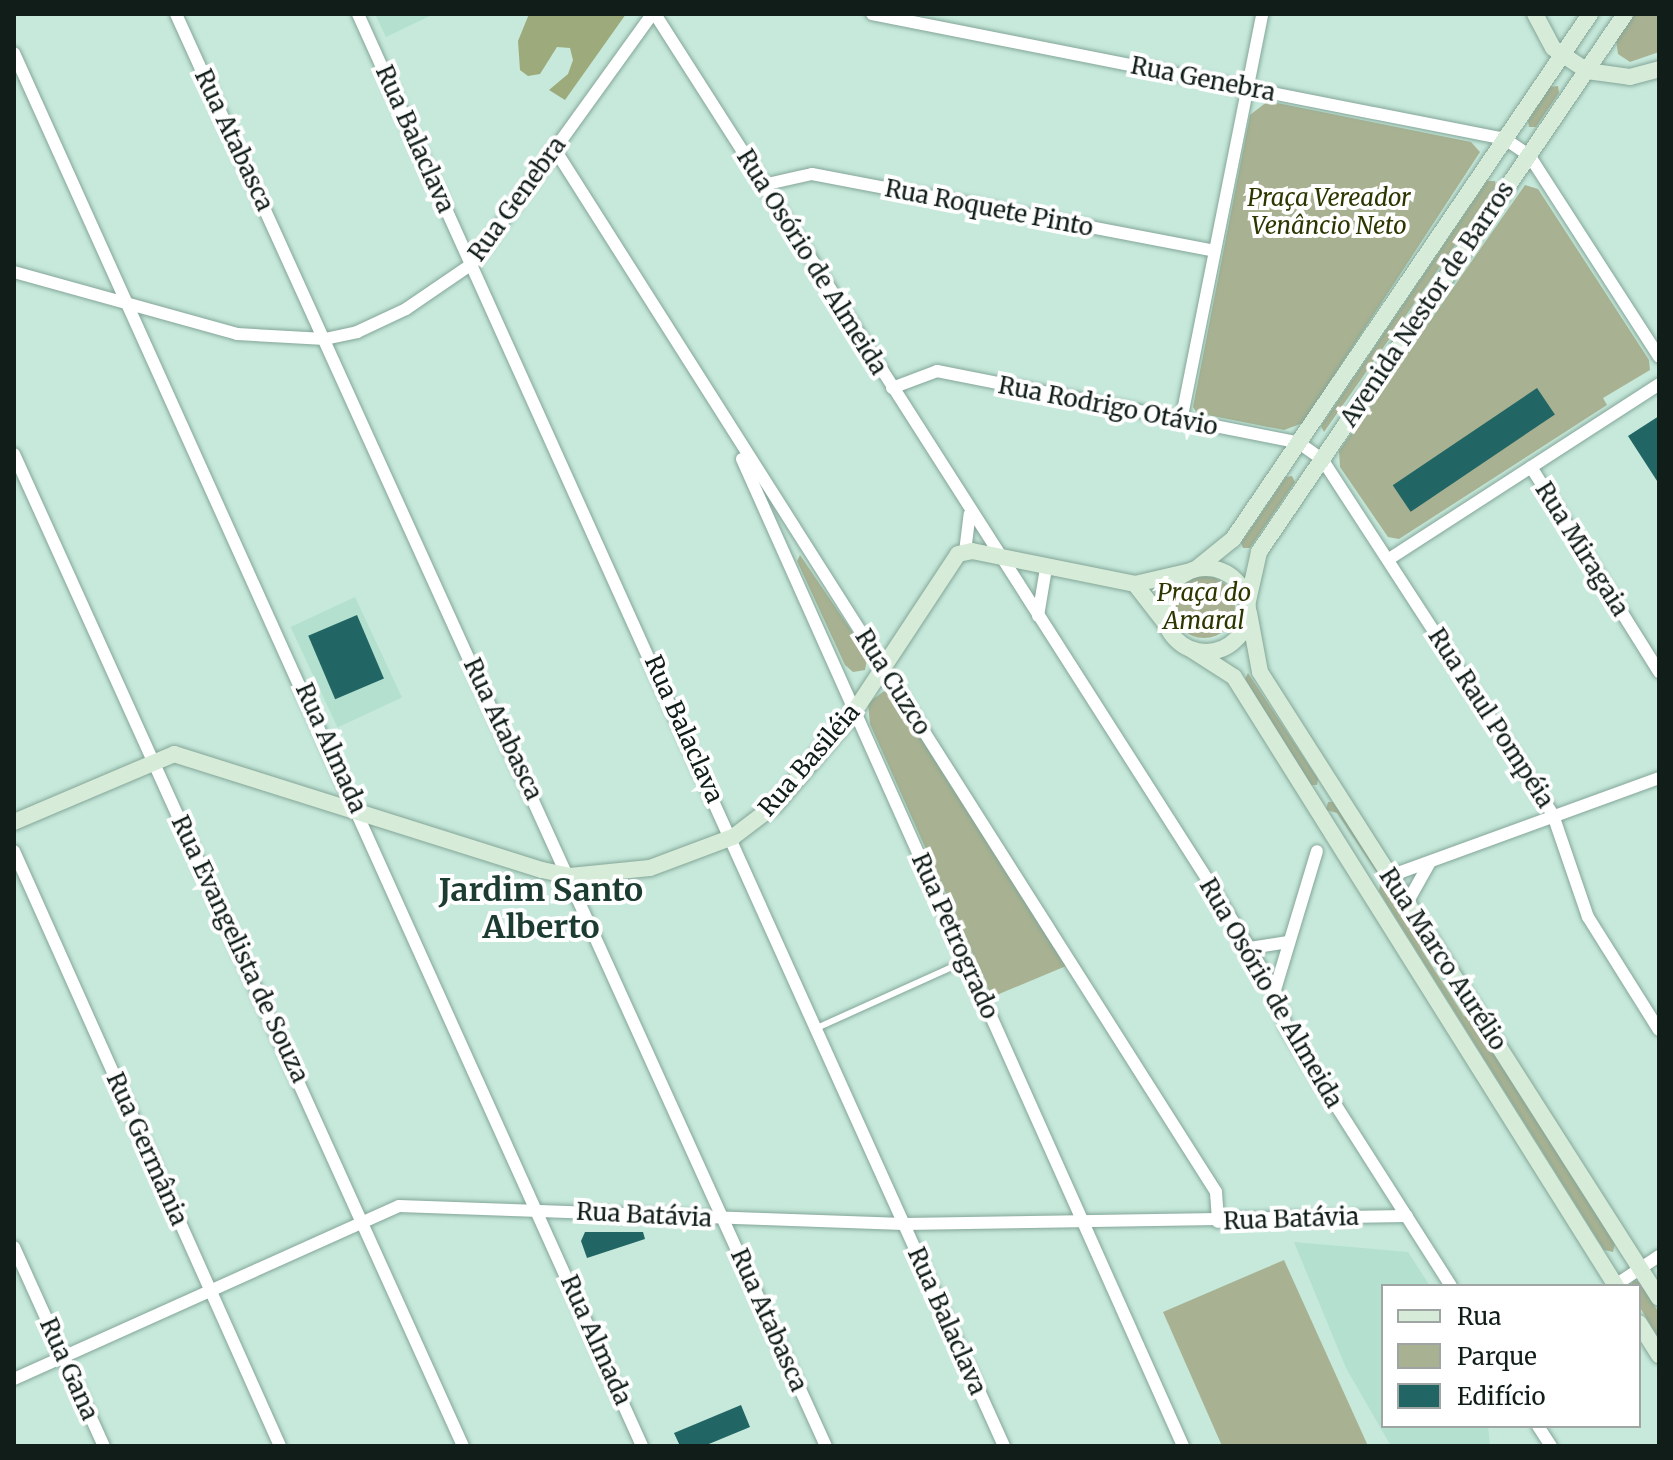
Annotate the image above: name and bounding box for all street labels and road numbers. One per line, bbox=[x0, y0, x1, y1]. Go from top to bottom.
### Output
street label: Rua Genebra bbox=[1128, 51, 1278, 107]
street label: Rua Balaclava bbox=[370, 61, 460, 217]
street label: Rua Atabasca bbox=[189, 65, 279, 215]
street label: Rua Genebra bbox=[462, 131, 572, 267]
street label: Rua Osório de Almeida bbox=[731, 144, 893, 380]
street label: Rua Roquete Pinto bbox=[883, 174, 1095, 242]
street label: Avenida Nestor de Barros bbox=[1334, 176, 1520, 432]
street label: Rua Rodrigo Otávio bbox=[996, 371, 1220, 441]
street label: Rua Miragaia bbox=[1529, 477, 1635, 621]
street label: Rua Raul Pompéia bbox=[1422, 623, 1560, 813]
street label: Rua Cuzco bbox=[849, 624, 937, 740]
street label: Rua Balaclava bbox=[639, 651, 729, 807]
street label: Rua Atabasca bbox=[458, 654, 548, 804]
street label: Rua Almada bbox=[290, 679, 372, 817]
street label: Rua Basiléia bbox=[752, 698, 866, 822]
street label: Rua Evangelista de Souza bbox=[165, 811, 315, 1087]
street label: Rua Petrogrado bbox=[906, 849, 1004, 1023]
street label: Rua Marco Aurélio bbox=[1373, 863, 1513, 1055]
street label: Rua Osório de Almeida bbox=[1193, 873, 1349, 1113]
street label: Rua Germânia bbox=[100, 1068, 194, 1230]
street label: Rua Batávia bbox=[575, 1197, 713, 1233]
street label: Rua Batávia bbox=[1223, 1202, 1359, 1236]
street label: Rua Balaclava bbox=[902, 1243, 992, 1399]
street label: Rua Atabasca bbox=[725, 1244, 813, 1396]
street label: Rua Almada bbox=[555, 1271, 637, 1409]
street label: Rua Gana bbox=[34, 1313, 104, 1425]

